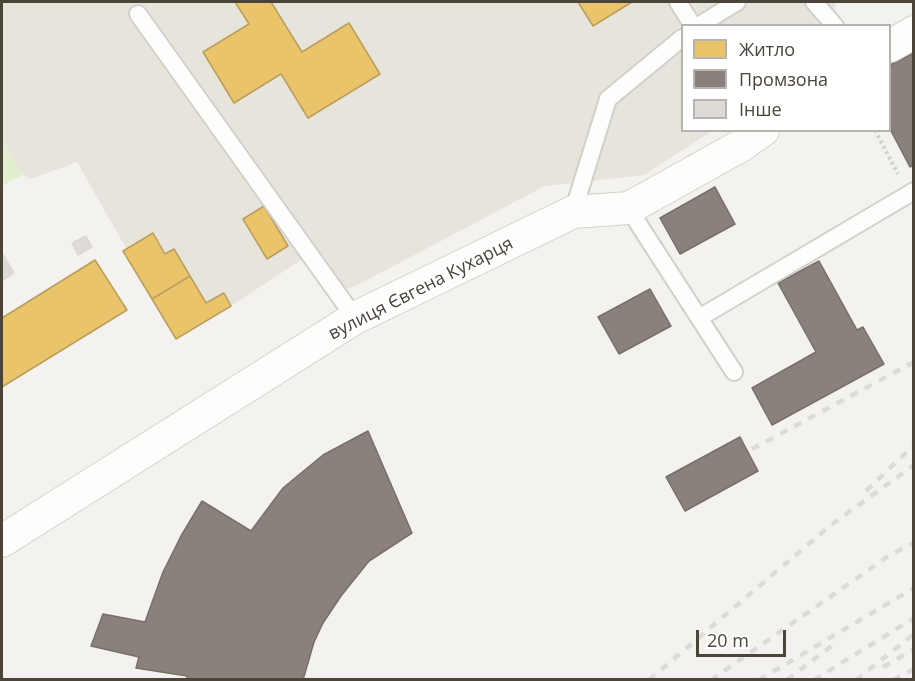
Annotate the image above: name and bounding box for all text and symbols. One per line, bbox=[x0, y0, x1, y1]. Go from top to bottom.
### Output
legend bbox=[681, 24, 891, 132]
text: Житло bbox=[739, 37, 795, 61]
text: Промзона bbox=[739, 67, 828, 91]
text: Інше bbox=[739, 97, 782, 121]
street label: вулиця Євгена Кухарця bbox=[325, 233, 517, 345]
scale bar bbox=[699, 618, 789, 656]
text: 20 m bbox=[707, 628, 749, 652]

